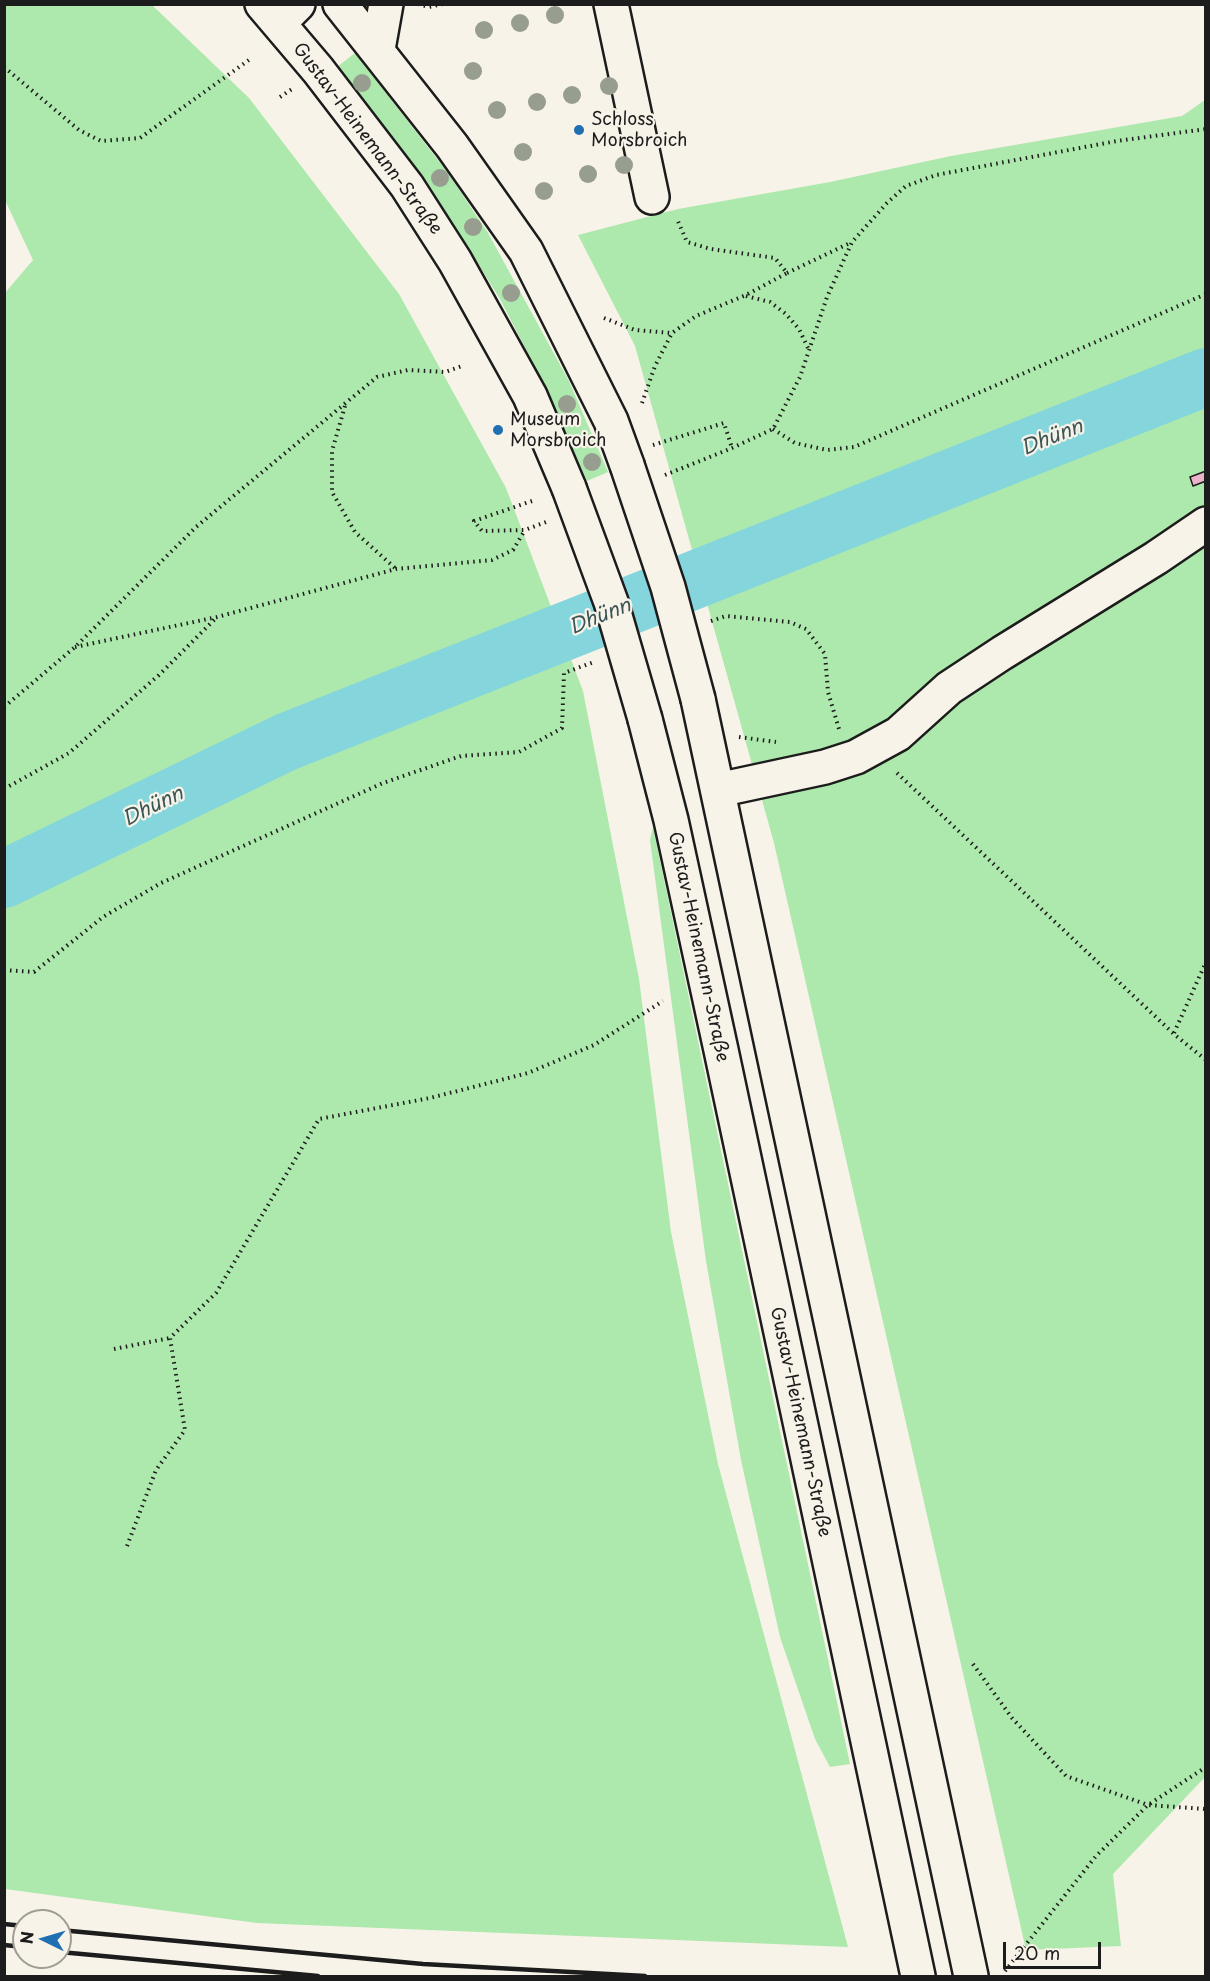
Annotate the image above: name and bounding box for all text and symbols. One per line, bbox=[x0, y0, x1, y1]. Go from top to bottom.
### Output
street label: Gustav-Heinemann-Straße bbox=[288, 39, 446, 239]
place label: Schloss Morsbroich bbox=[591, 109, 687, 152]
marker: Schloss Morsbroich bbox=[572, 123, 586, 137]
place label: Museum Morsbroich bbox=[510, 409, 606, 452]
water label: Dhünn bbox=[1017, 415, 1087, 461]
marker: Museum Morsbroich bbox=[491, 423, 505, 437]
water label: Dhünn bbox=[565, 594, 635, 640]
water label: Dhünn bbox=[119, 782, 187, 832]
street label: Gustav-Heinemann-Straße bbox=[663, 830, 733, 1064]
street label: Gustav-Heinemann-Straße bbox=[765, 1305, 835, 1539]
north arrow bbox=[12, 1909, 72, 1969]
text: N bbox=[14, 1930, 39, 1945]
scale bar bbox=[1006, 1930, 1104, 1968]
text: 20 m bbox=[1014, 1939, 1060, 1966]

